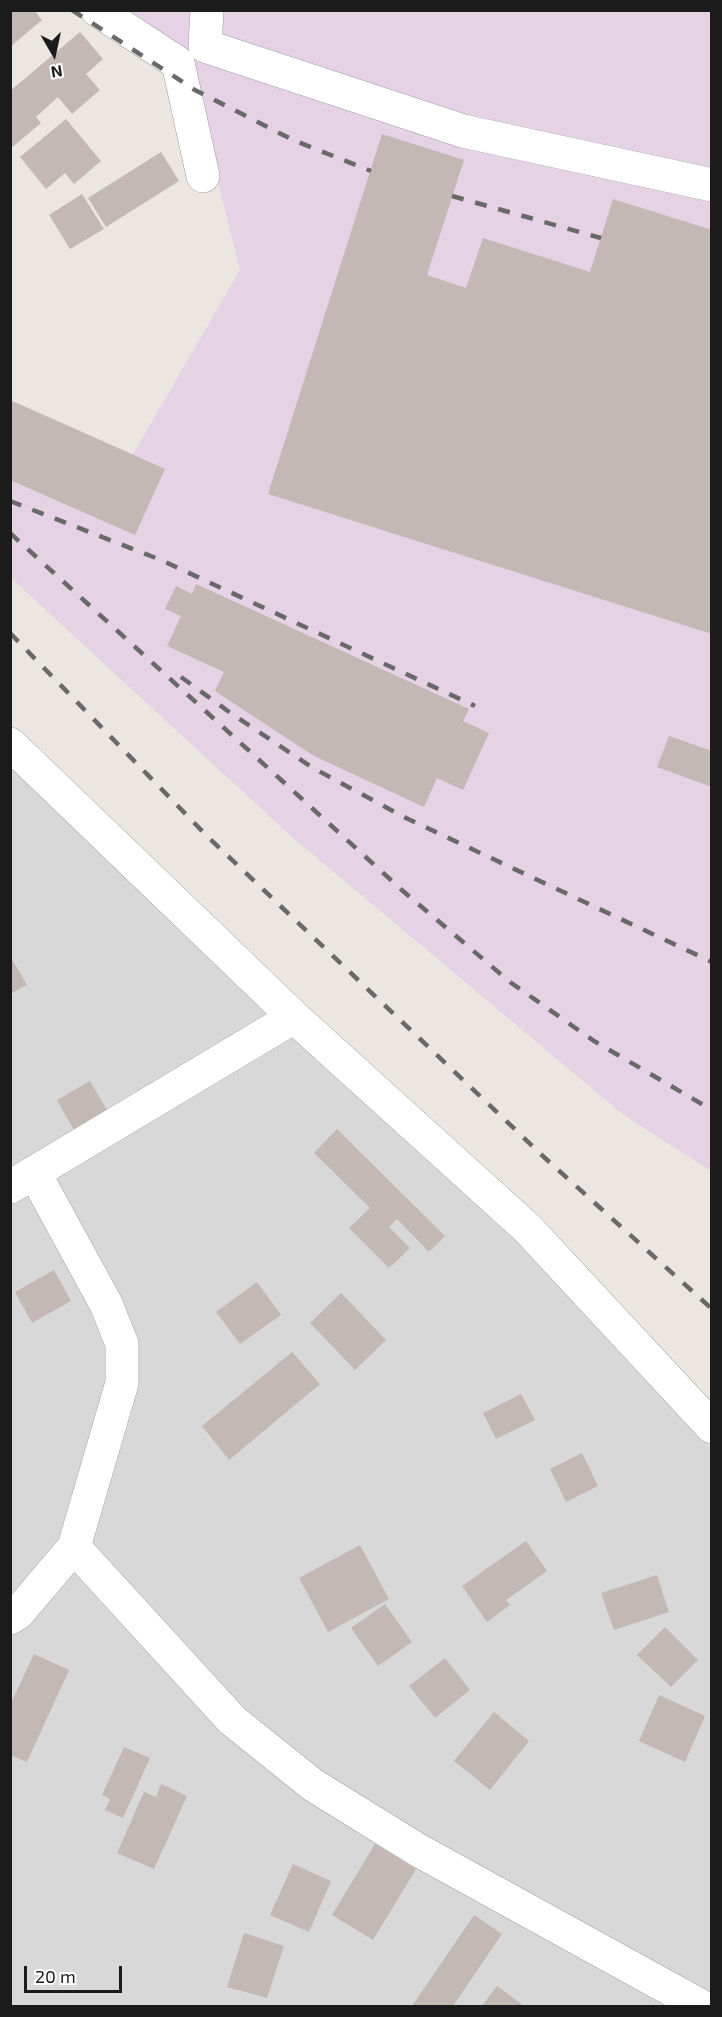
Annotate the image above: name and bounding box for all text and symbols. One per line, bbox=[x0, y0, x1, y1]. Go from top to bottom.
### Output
north arrow bbox=[24, 24, 84, 84]
text: N bbox=[50, 62, 64, 83]
scale bar bbox=[27, 1954, 124, 1992]
text: 20 m bbox=[35, 1965, 76, 1987]

